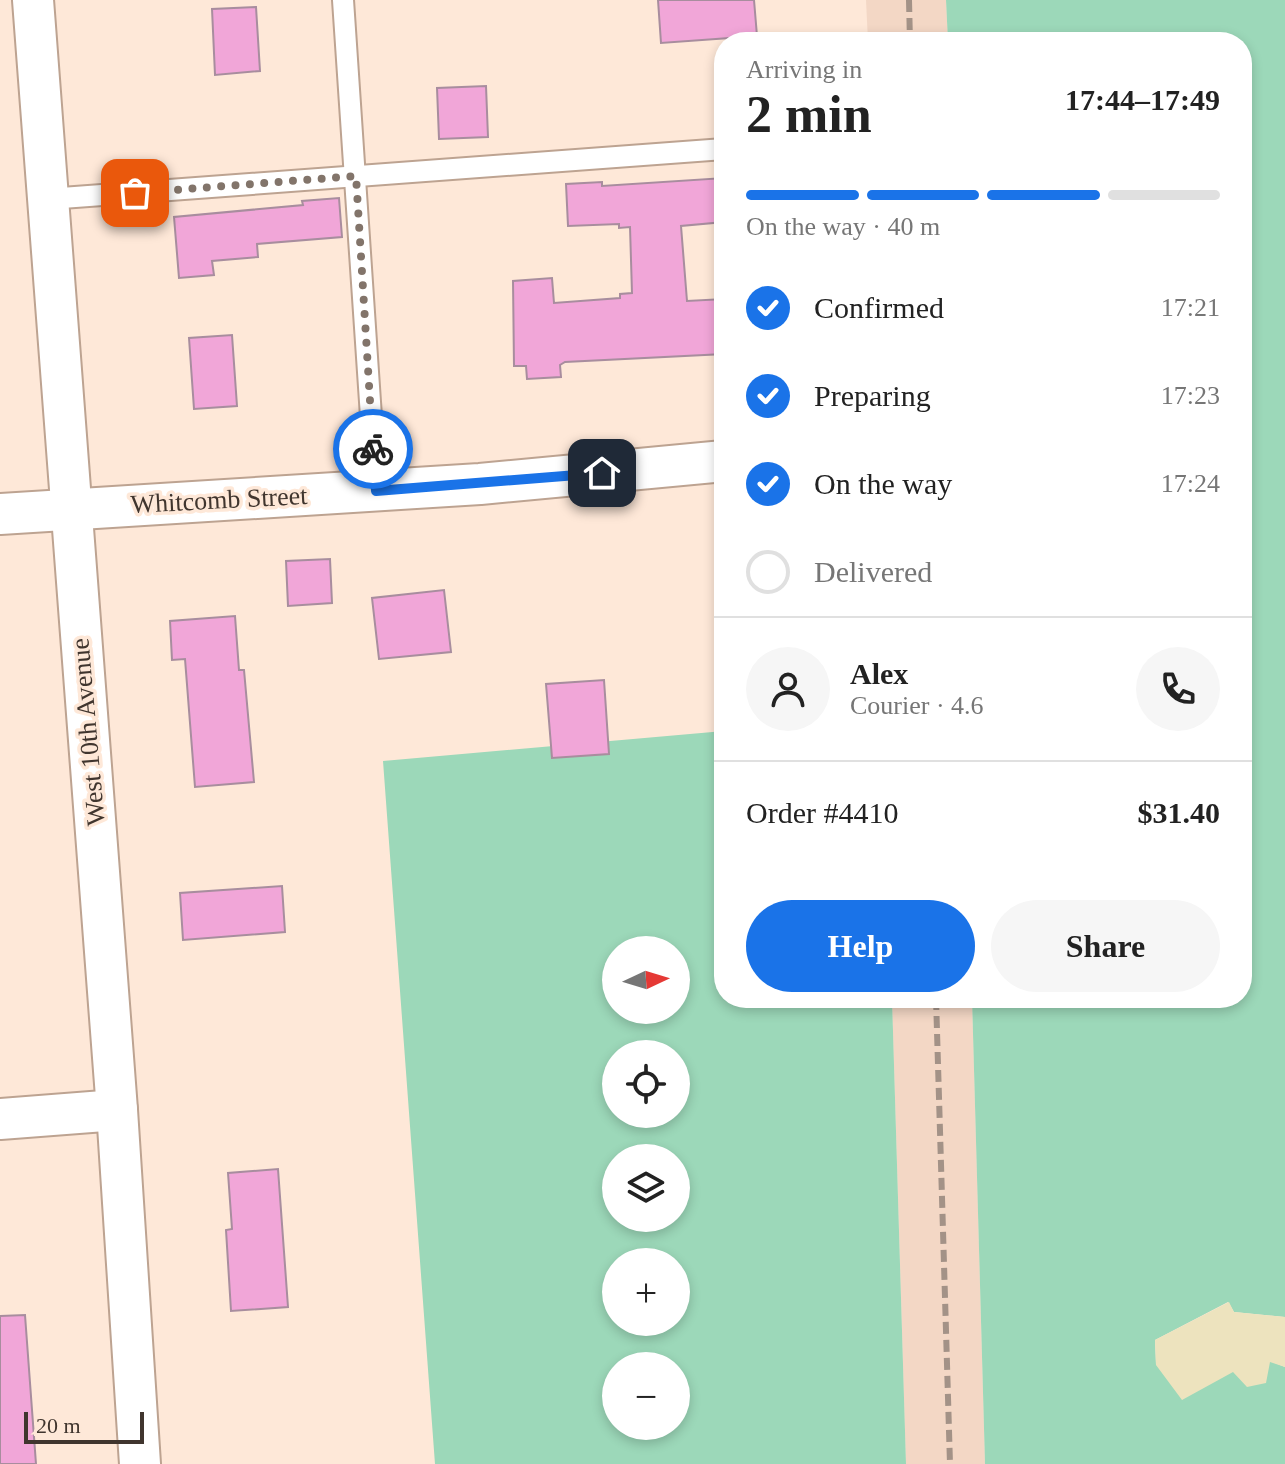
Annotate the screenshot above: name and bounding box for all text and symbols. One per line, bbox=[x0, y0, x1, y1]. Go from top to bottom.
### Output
text: Arriving in bbox=[746, 55, 862, 84]
text: 17:44–17:49 bbox=[1065, 83, 1220, 116]
text: 2 min bbox=[746, 86, 872, 143]
pin bbox=[101, 159, 169, 227]
icon: bag bbox=[113, 171, 157, 215]
text: On the way · 40 m bbox=[746, 212, 940, 241]
icon: check bbox=[746, 286, 790, 330]
text: Confirmed bbox=[814, 291, 944, 324]
text: 17:21 bbox=[1161, 293, 1220, 322]
icon: check bbox=[746, 374, 790, 418]
text: Preparing bbox=[814, 379, 931, 412]
text: 17:23 bbox=[1161, 381, 1220, 410]
courier bbox=[333, 409, 413, 489]
icon: bike bbox=[351, 427, 395, 471]
pin bbox=[568, 439, 636, 507]
icon: home bbox=[580, 451, 624, 495]
icon: check bbox=[746, 462, 790, 506]
text: On the way bbox=[814, 467, 952, 500]
text: 17:24 bbox=[1161, 469, 1220, 498]
street label: Whitcomb Street bbox=[130, 481, 309, 519]
text: Delivered bbox=[814, 555, 932, 588]
street label: West 10th Avenue bbox=[65, 637, 111, 827]
button: person bbox=[746, 647, 830, 731]
button: phone bbox=[1136, 647, 1220, 731]
text: Alex bbox=[850, 657, 908, 690]
text: Courier · 4.6 bbox=[850, 691, 984, 720]
text: Order #4410 bbox=[746, 796, 898, 829]
text: $31.40 bbox=[1138, 796, 1220, 829]
button: Help bbox=[746, 900, 975, 992]
button: Share bbox=[991, 900, 1220, 992]
north arrow bbox=[602, 936, 690, 1024]
map controls bbox=[602, 936, 690, 1440]
button: locate bbox=[602, 1040, 690, 1128]
button: layers bbox=[602, 1144, 690, 1232]
button: + bbox=[602, 1248, 690, 1336]
button: − bbox=[602, 1352, 690, 1440]
scale bar bbox=[24, 1408, 144, 1444]
text: 20 m bbox=[36, 1413, 81, 1438]

